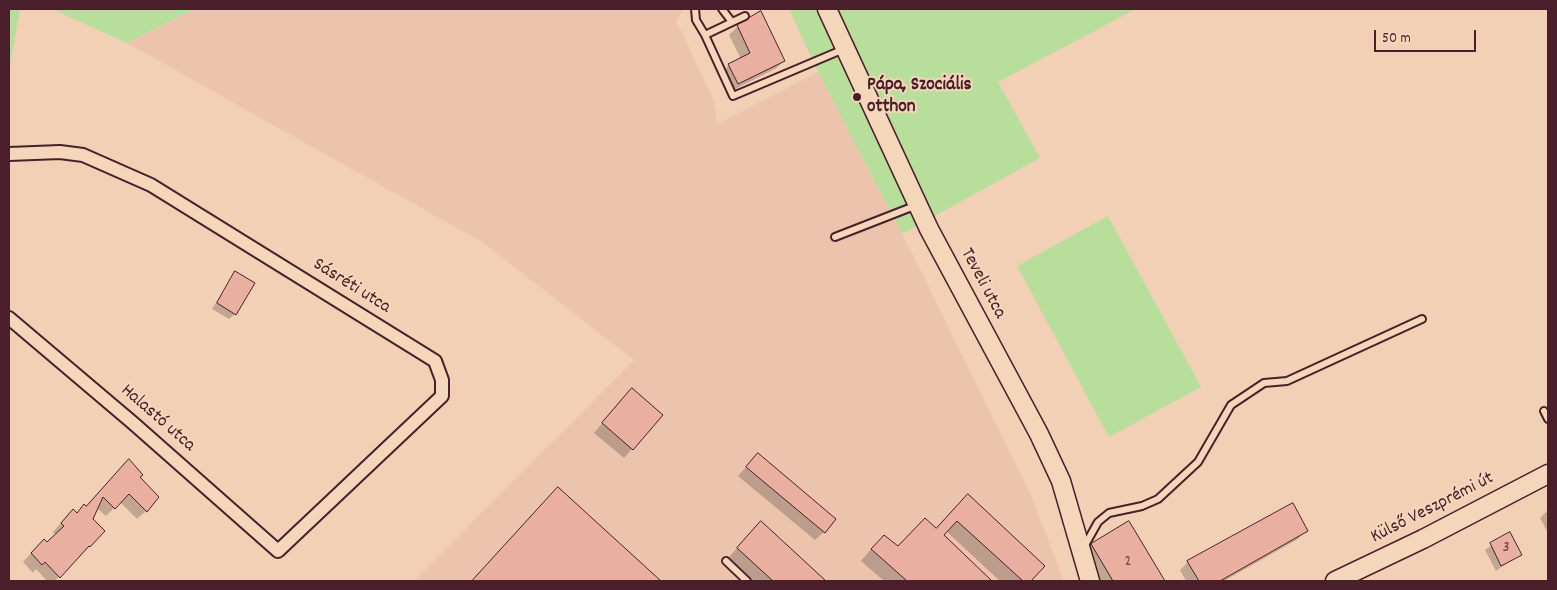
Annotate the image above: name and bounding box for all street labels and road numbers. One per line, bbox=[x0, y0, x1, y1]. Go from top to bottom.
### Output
street label: Teveli utca bbox=[954, 245, 1010, 323]
street label: Sásréti utca bbox=[308, 254, 394, 320]
street label: Halastó utca bbox=[115, 380, 199, 458]
street label: Külső Veszprémi út bbox=[1368, 468, 1498, 550]

